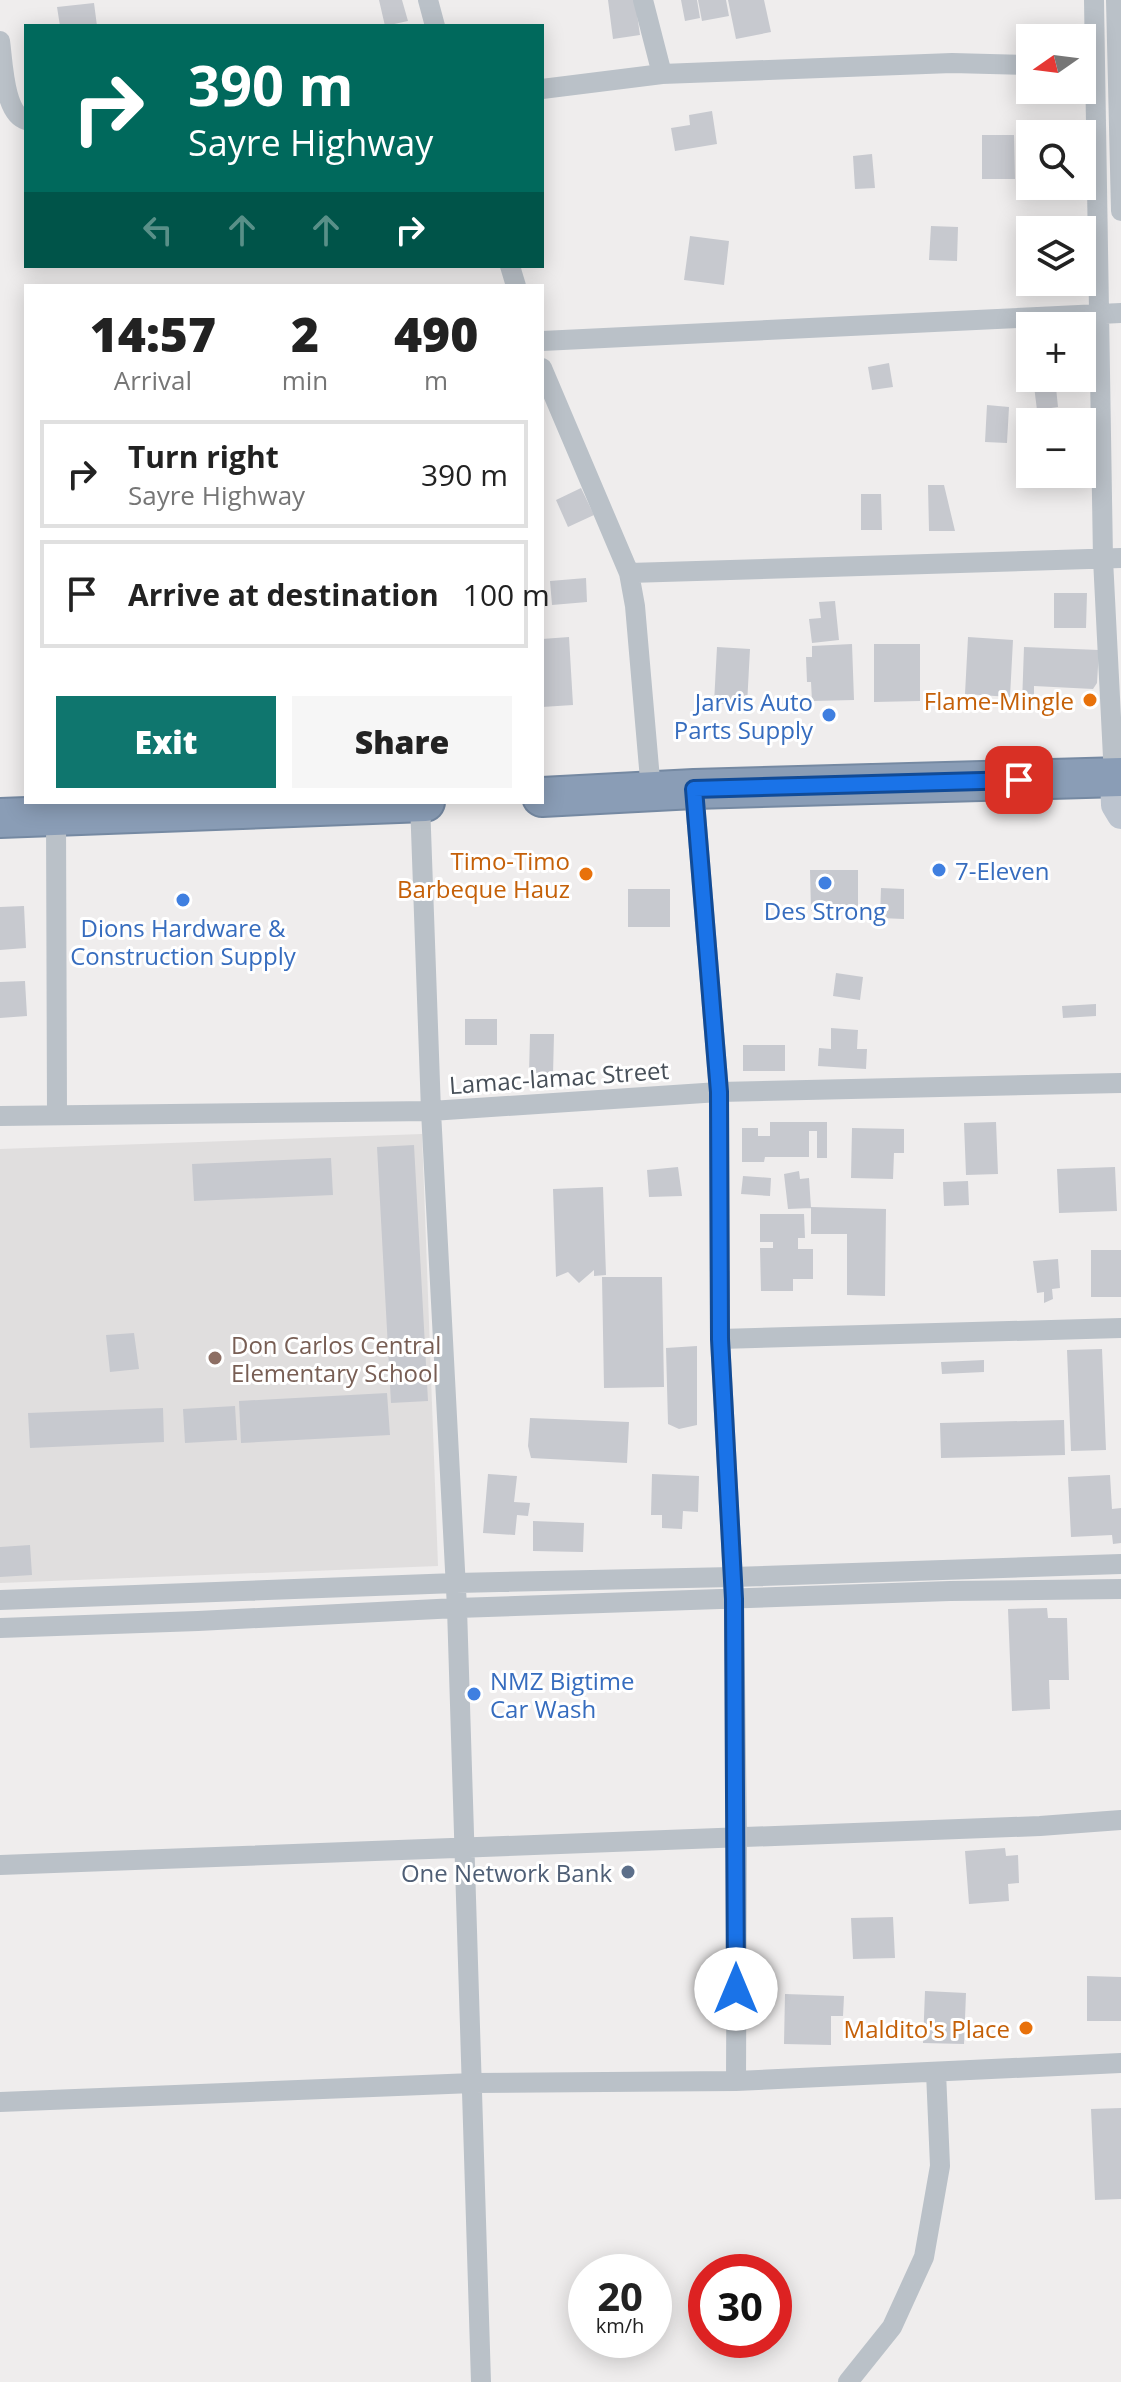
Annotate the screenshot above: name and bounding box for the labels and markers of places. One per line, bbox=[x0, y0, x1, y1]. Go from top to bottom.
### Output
place label: Flame-Mingle bbox=[924, 684, 1074, 717]
place label: Jarvis Auto Parts Supply bbox=[674, 685, 814, 746]
marker: Flame-Mingle bbox=[1081, 691, 1099, 709]
marker: Jarvis Auto Parts Supply bbox=[820, 706, 838, 724]
pin bbox=[985, 746, 1053, 814]
place label: Timo-Timo Barbeque Hauz bbox=[397, 844, 570, 905]
place label: 7-Eleven bbox=[955, 854, 1050, 887]
marker: 7-Eleven bbox=[930, 861, 948, 879]
marker: Timo-Timo Barbeque Hauz bbox=[577, 865, 595, 883]
marker: Des Strong bbox=[816, 874, 834, 892]
marker: Dions Hardware & Construction Supply bbox=[174, 891, 192, 909]
place label: Des Strong bbox=[764, 894, 886, 927]
place label: Dions Hardware & Construction Supply bbox=[70, 911, 297, 972]
place label: Don Carlos Central Elementary School bbox=[231, 1328, 441, 1389]
marker: Don Carlos Central Elementary School bbox=[206, 1349, 224, 1367]
place label: NMZ Bigtime Car Wash bbox=[490, 1664, 635, 1725]
marker: NMZ Bigtime Car Wash bbox=[465, 1685, 483, 1703]
place label: One Network Bank bbox=[401, 1856, 612, 1889]
marker: One Network Bank bbox=[619, 1863, 637, 1881]
place label: Maldito's Place bbox=[844, 2012, 1010, 2045]
marker: Maldito's Place bbox=[1017, 2019, 1035, 2037]

